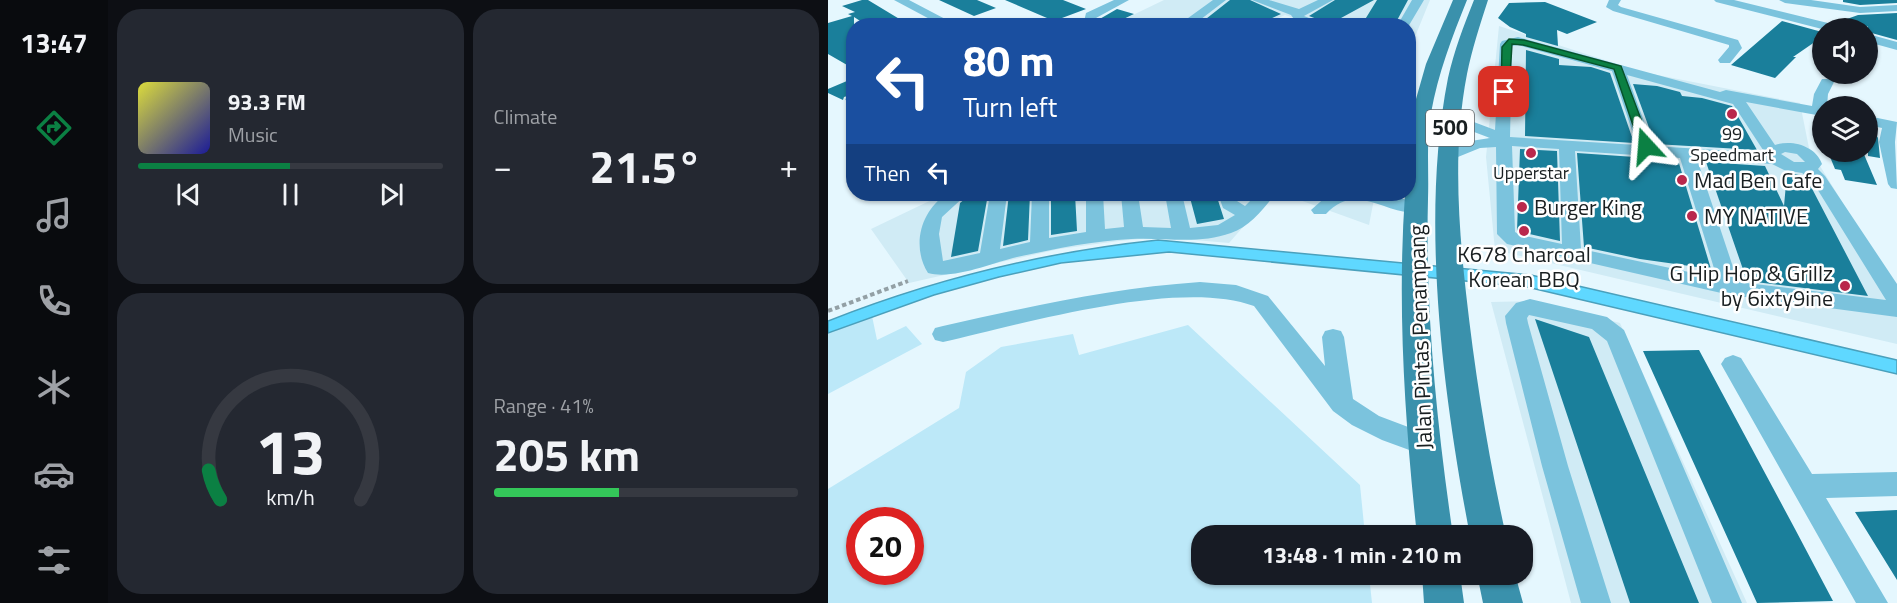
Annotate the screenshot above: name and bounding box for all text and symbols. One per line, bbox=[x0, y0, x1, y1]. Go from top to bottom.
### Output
map controls bbox=[1812, 18, 1878, 162]
button: sound bbox=[1812, 18, 1878, 84]
text: 13:47 bbox=[20, 22, 88, 63]
text: 80 m bbox=[963, 28, 1055, 92]
icon: left bbox=[864, 42, 942, 120]
pin bbox=[1478, 66, 1529, 117]
icon: arrive bbox=[1487, 75, 1520, 108]
text: 93.3 FM bbox=[228, 85, 306, 119]
text: Turn left bbox=[963, 86, 1057, 127]
button: layers bbox=[1812, 96, 1878, 162]
text: Climate bbox=[494, 101, 557, 132]
icon: directions bbox=[33, 107, 75, 149]
marker: 99 Speedmart bbox=[1725, 107, 1739, 121]
road number: 500 bbox=[1426, 110, 1474, 146]
position arrow bbox=[1614, 114, 1678, 178]
text: Music bbox=[228, 119, 278, 150]
place label: 99 Speedmart bbox=[1690, 120, 1774, 168]
text: 21.5° bbox=[590, 132, 702, 200]
text: − bbox=[494, 141, 512, 191]
text: + bbox=[780, 141, 798, 191]
marker: Upperstar bbox=[1524, 146, 1538, 160]
text: Then bbox=[864, 156, 910, 190]
icon: left bbox=[922, 156, 955, 189]
place label: Upperstar bbox=[1493, 159, 1569, 186]
place label: Mad Ben Cafe bbox=[1694, 163, 1822, 197]
marker: Mad Ben Cafe bbox=[1675, 173, 1689, 187]
icon: previous bbox=[172, 178, 205, 211]
icon: pause bbox=[274, 178, 307, 211]
icon: next bbox=[375, 178, 408, 211]
place label: Burger King bbox=[1534, 190, 1642, 224]
icon: music bbox=[33, 194, 75, 236]
place label: MY NATIVE bbox=[1704, 199, 1808, 233]
marker: Burger King bbox=[1515, 200, 1529, 214]
marker: MY NATIVE bbox=[1685, 209, 1699, 223]
street label: Jalan Pintas Penampang bbox=[1399, 224, 1441, 450]
marker: K678 Charcoal Korean BBQ bbox=[1517, 224, 1531, 238]
place label: K678 Charcoal Korean BBQ bbox=[1457, 237, 1591, 296]
place label: G Hip Hop & Grillz by 6ixty9ine bbox=[1670, 256, 1833, 315]
marker: G Hip Hop & Grillz by 6ixty9ine bbox=[1838, 279, 1852, 293]
icon: phone bbox=[33, 280, 75, 322]
icon: climate bbox=[33, 366, 75, 408]
text: Range · 41% bbox=[494, 390, 594, 421]
text: 13 bbox=[255, 403, 325, 498]
text: 205 km bbox=[494, 420, 640, 488]
icon: car bbox=[33, 453, 75, 495]
text: km/h bbox=[266, 482, 315, 514]
speed limit sign: 20 bbox=[846, 507, 924, 585]
text: 13:48 · 1 min · 210 m bbox=[1262, 538, 1462, 572]
icon: filters bbox=[33, 539, 75, 581]

